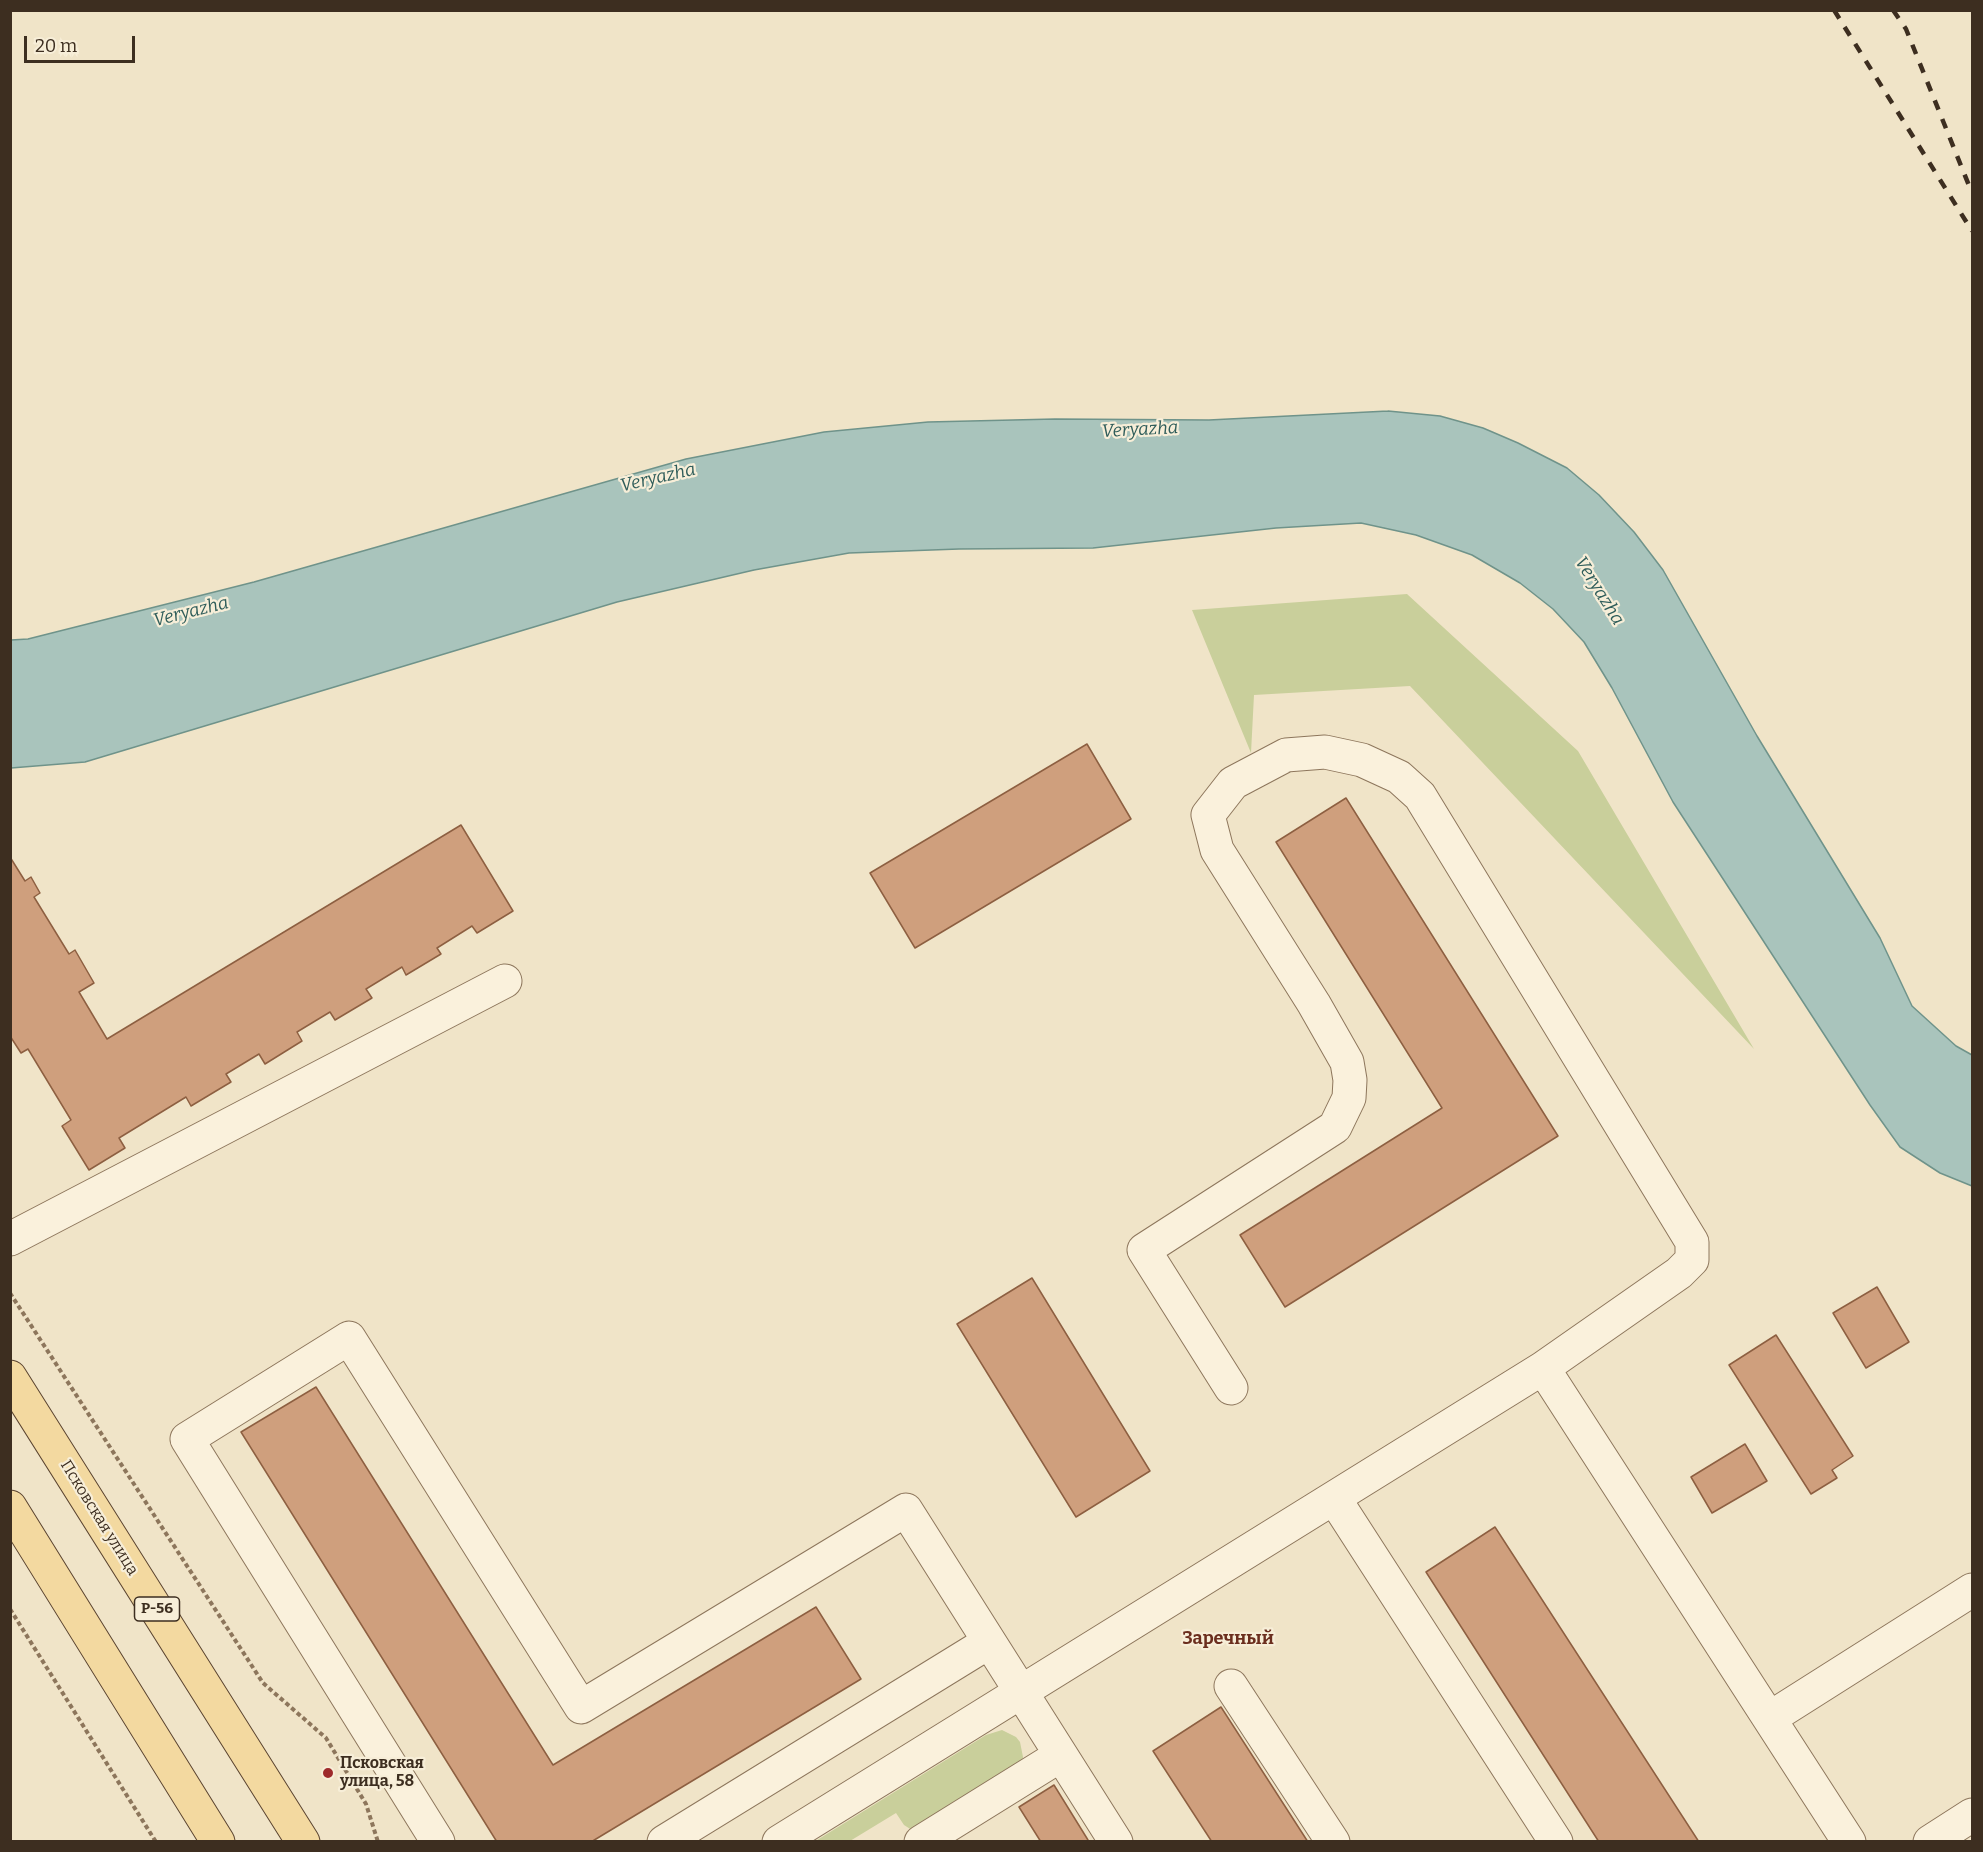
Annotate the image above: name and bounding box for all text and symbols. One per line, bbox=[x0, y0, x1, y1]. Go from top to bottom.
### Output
scale bar bbox=[27, 24, 138, 62]
text: 20 m bbox=[35, 35, 77, 57]
water label: Veryazha bbox=[1101, 417, 1179, 443]
water label: Veryazha bbox=[618, 459, 698, 497]
water label: Veryazha bbox=[1570, 553, 1628, 629]
water label: Veryazha bbox=[151, 592, 231, 632]
street label: Псковская улица bbox=[56, 1457, 142, 1579]
road number: Р-56 bbox=[134, 1597, 180, 1621]
district label: Заречный bbox=[1182, 1628, 1274, 1650]
place label: Псковская улица, 58 bbox=[340, 1754, 424, 1792]
marker: Псковская улица, 58 bbox=[321, 1766, 335, 1780]

